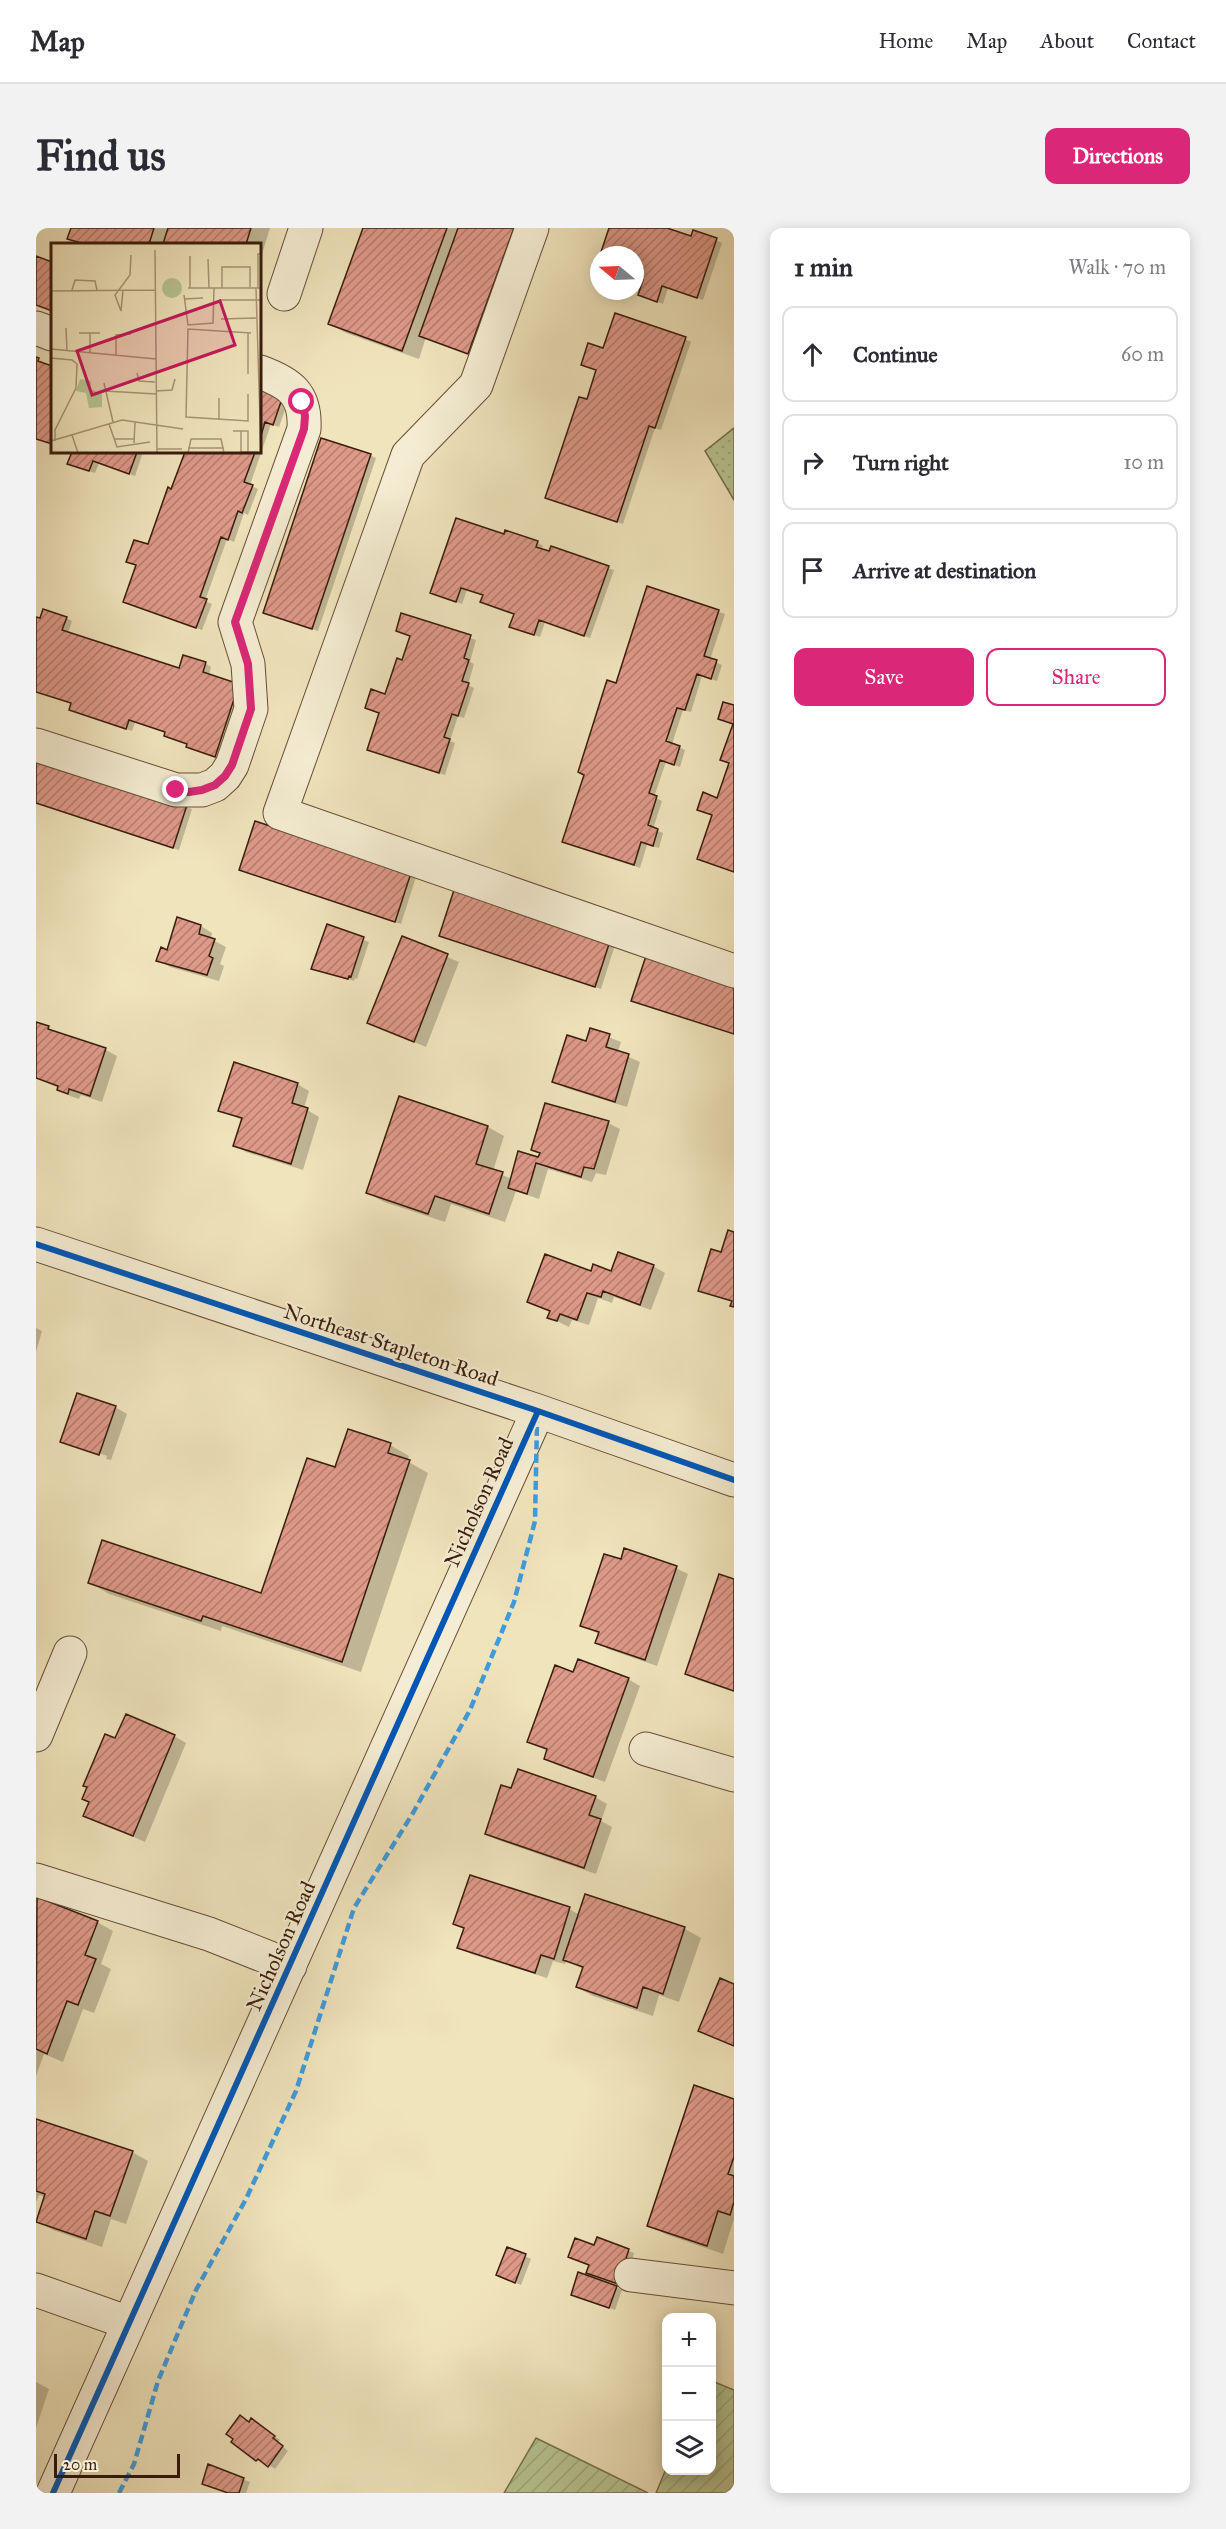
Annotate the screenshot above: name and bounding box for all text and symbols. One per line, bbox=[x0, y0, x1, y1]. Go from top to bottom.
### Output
text: Map bbox=[30, 24, 85, 59]
text: Home bbox=[878, 28, 933, 54]
text: Map bbox=[966, 28, 1007, 54]
text: About bbox=[1040, 28, 1094, 54]
text: Contact bbox=[1127, 28, 1196, 54]
button: Directions bbox=[1045, 128, 1190, 184]
text: Find us bbox=[36, 130, 166, 182]
inset map bbox=[51, 243, 261, 453]
north arrow bbox=[590, 246, 644, 300]
text: 1 min bbox=[794, 251, 853, 283]
text: Walk · 70 m bbox=[1068, 255, 1166, 279]
icon: ahead bbox=[796, 338, 829, 371]
text: Continue bbox=[853, 341, 938, 368]
text: 60 m bbox=[1121, 342, 1164, 366]
route start bbox=[288, 388, 314, 414]
icon: right bbox=[796, 446, 829, 479]
text: Turn right bbox=[853, 449, 949, 476]
text: 10 m bbox=[1123, 450, 1164, 474]
icon: arrive bbox=[796, 554, 829, 587]
text: Arrive at destination bbox=[853, 557, 1036, 584]
button: Save bbox=[794, 648, 974, 706]
button: Share bbox=[986, 648, 1166, 706]
route end bbox=[162, 776, 188, 802]
street label: Northeast Stapleton Road bbox=[280, 1298, 502, 1392]
street label: Nicholson Road bbox=[439, 1433, 519, 1571]
street label: Nicholson Road bbox=[241, 1877, 321, 2015]
map controls bbox=[662, 2313, 716, 2475]
button: + bbox=[662, 2313, 716, 2367]
button: − bbox=[662, 2367, 716, 2421]
button: layers bbox=[662, 2421, 716, 2475]
scale bar bbox=[54, 2451, 180, 2478]
text: 20 m bbox=[63, 2455, 97, 2474]

